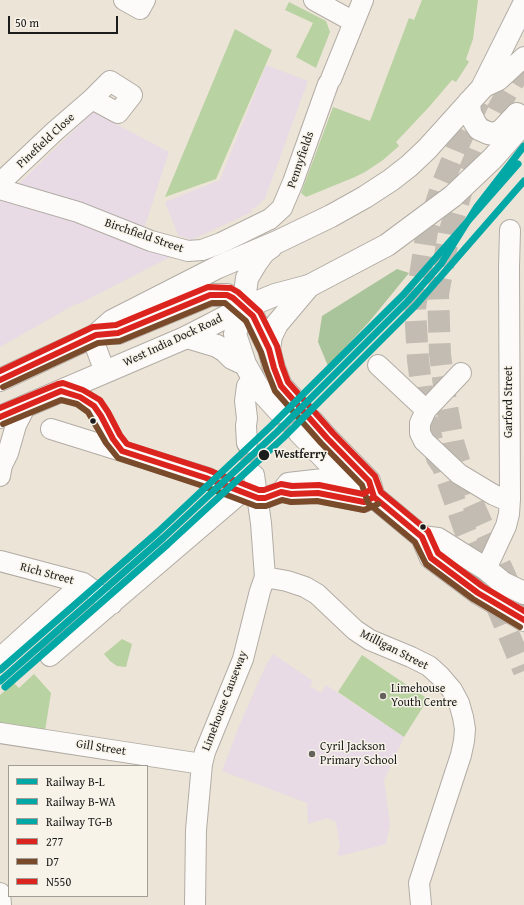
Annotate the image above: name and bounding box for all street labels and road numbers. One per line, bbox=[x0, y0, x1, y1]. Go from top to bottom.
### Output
street label: Pinefield Close bbox=[14, 111, 78, 171]
street label: Pennyfields bbox=[285, 130, 317, 190]
street label: Birchfield Street bbox=[103, 216, 185, 256]
street label: West India Dock Road bbox=[121, 312, 225, 370]
street label: Garford Street bbox=[502, 366, 516, 438]
street label: Rich Street bbox=[18, 560, 76, 588]
street label: Milligan Street bbox=[357, 627, 431, 673]
street label: Limehouse Causeway bbox=[199, 649, 251, 753]
street label: Gill Street bbox=[75, 737, 127, 759]

